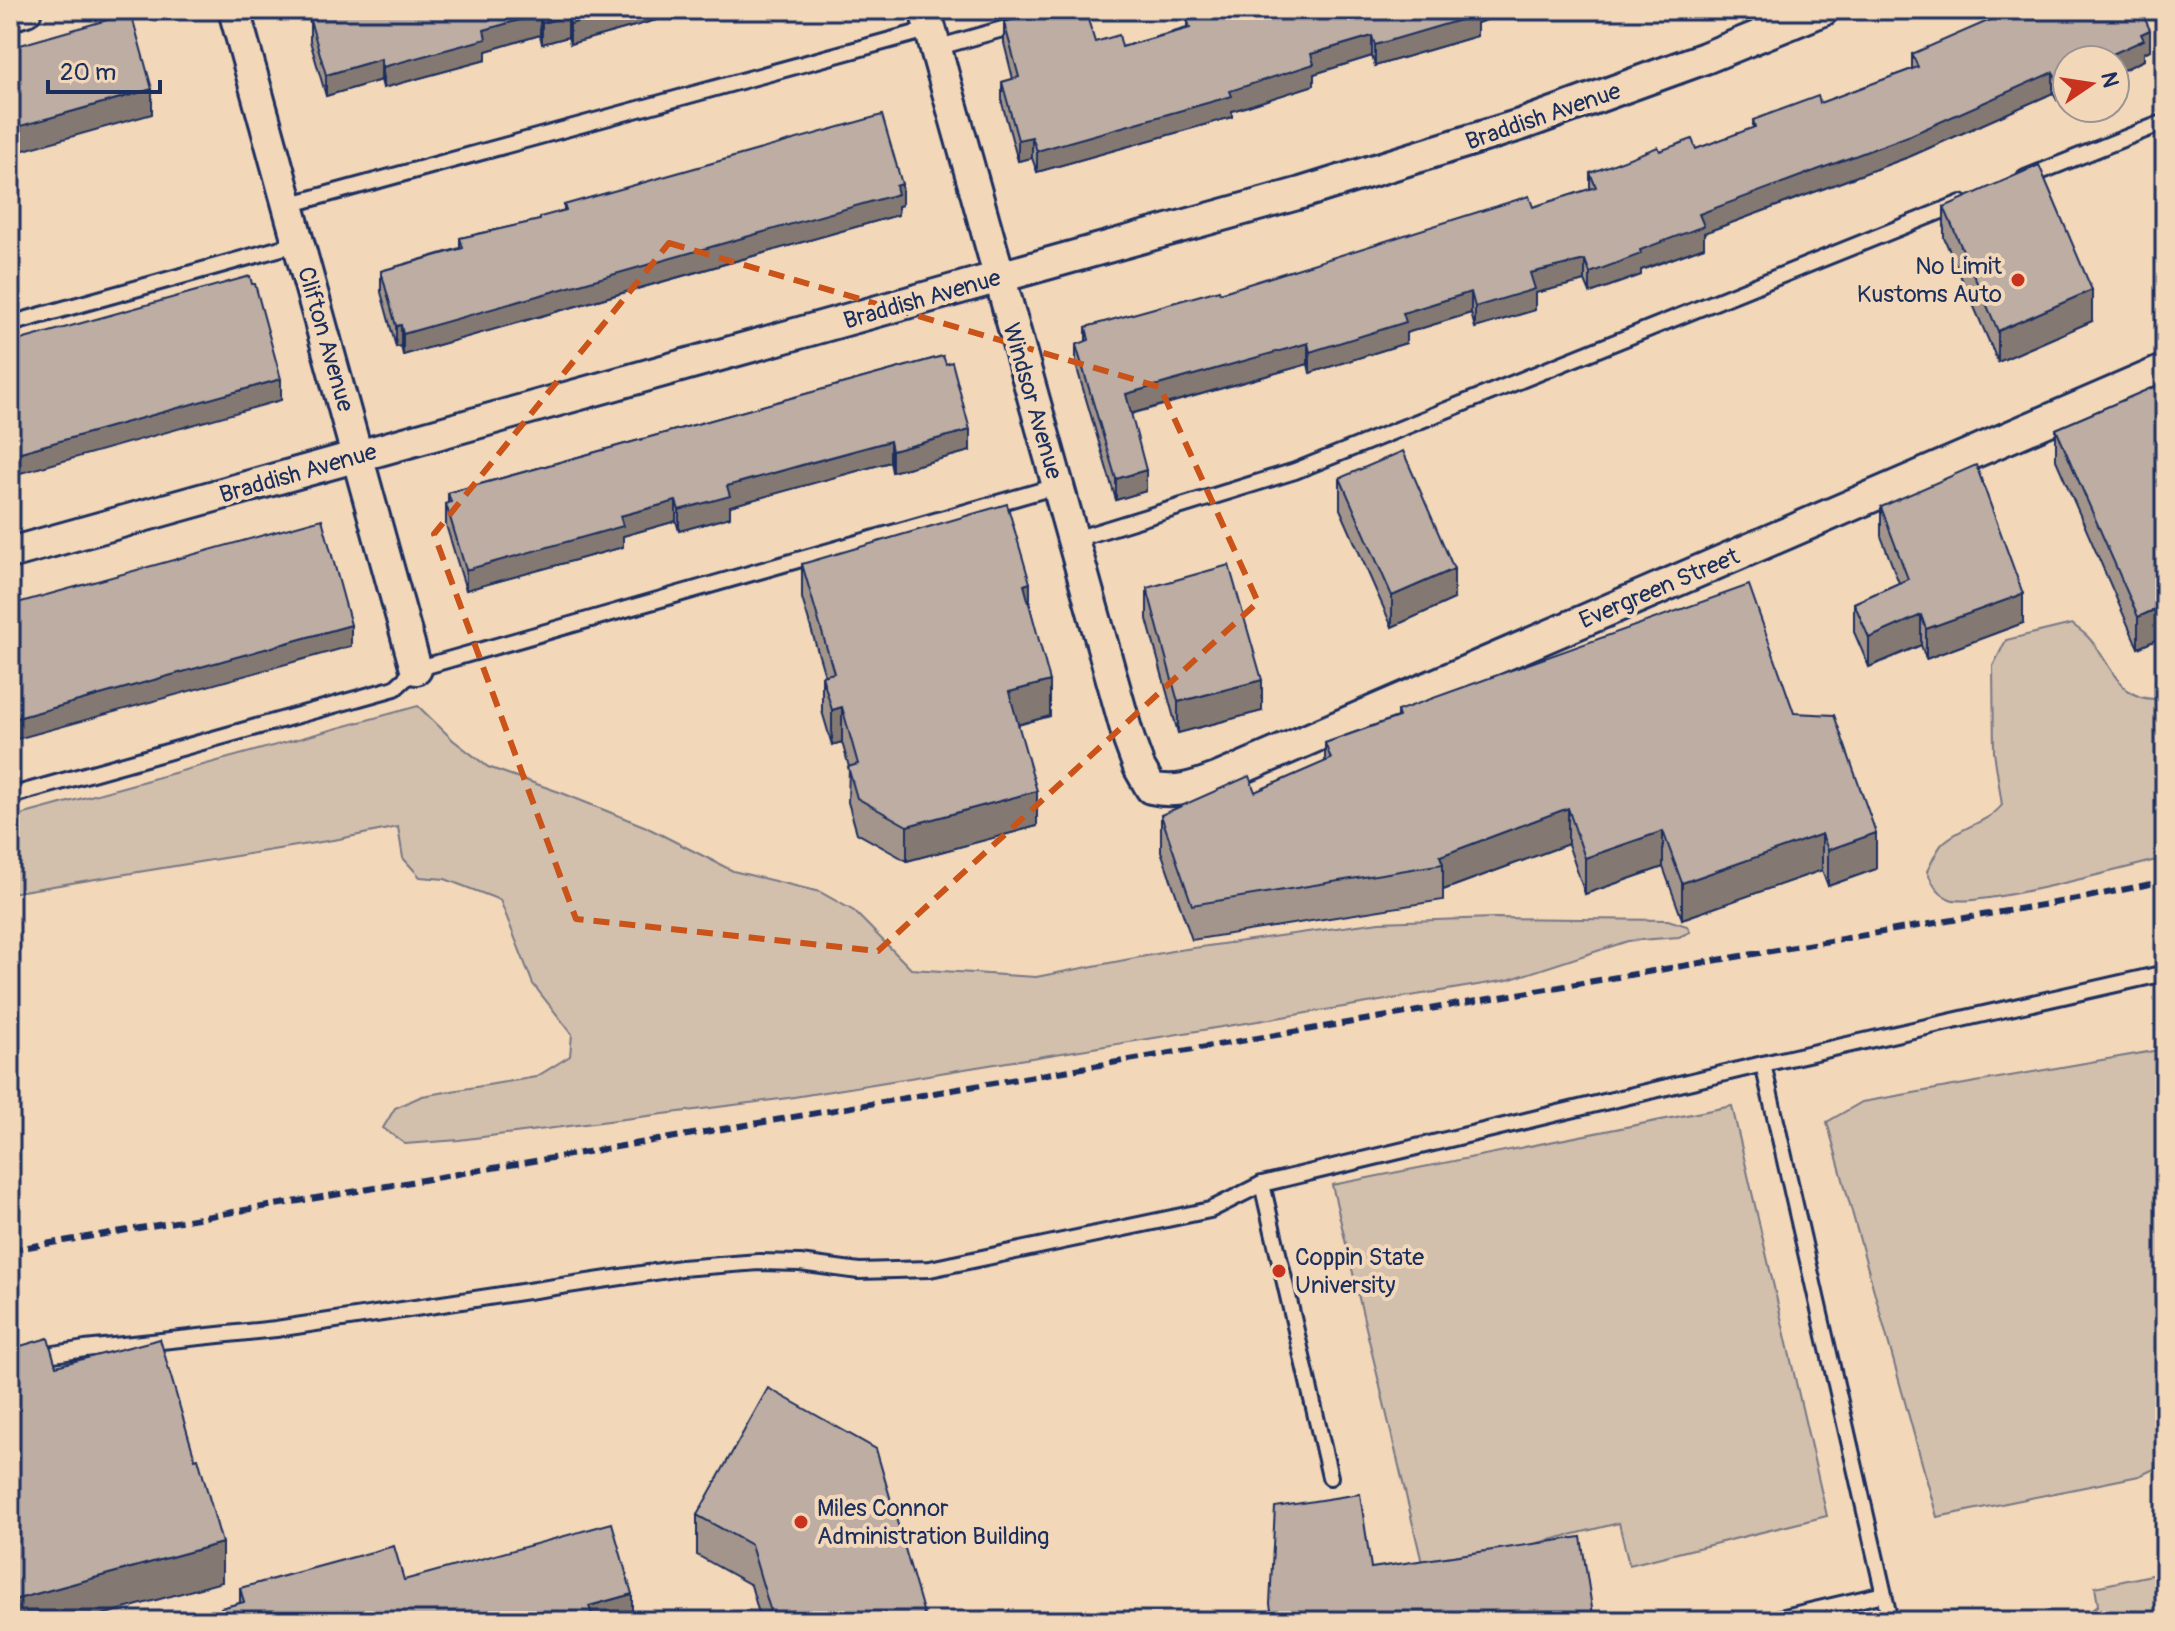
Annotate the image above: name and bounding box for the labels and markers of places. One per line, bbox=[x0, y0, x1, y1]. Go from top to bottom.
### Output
place label: No Limit Kustoms Auto bbox=[1857, 252, 2002, 309]
marker: No Limit Kustoms Auto bbox=[2009, 271, 2027, 289]
place label: Coppin State University bbox=[1295, 1243, 1424, 1300]
marker: Coppin State University bbox=[1270, 1262, 1288, 1280]
place label: Miles Connor Administration Building bbox=[817, 1494, 1049, 1551]
marker: Miles Connor Administration Building bbox=[792, 1513, 810, 1531]

